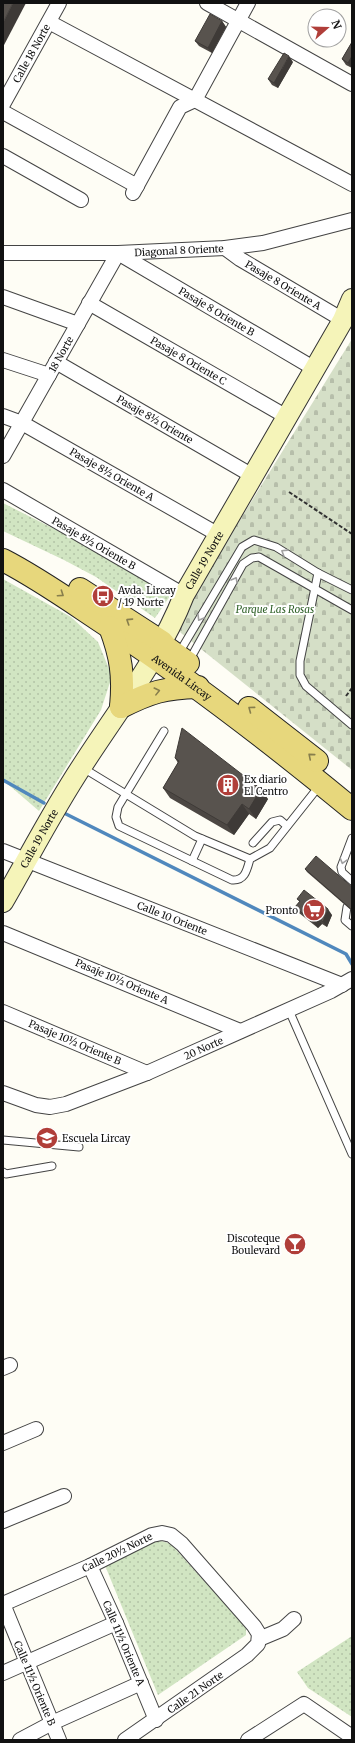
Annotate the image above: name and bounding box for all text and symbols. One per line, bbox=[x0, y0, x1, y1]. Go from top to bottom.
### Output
north arrow bbox=[307, 8, 347, 48]
text: N bbox=[328, 18, 345, 31]
street label: Calle 18 Norte bbox=[10, 22, 53, 85]
street label: Diagonal 8 Oriente bbox=[134, 242, 224, 259]
street label: Pasaje 8 Oriente A bbox=[243, 258, 324, 313]
street label: Pasaje 8 Oriente B bbox=[176, 284, 257, 339]
street label: 18 Norte bbox=[46, 334, 76, 375]
street label: Pasaje 8 Oriente C bbox=[148, 334, 229, 388]
street label: Pasaje 8½ Oriente bbox=[114, 392, 195, 447]
street label: Pasaje 8½ Oriente A bbox=[67, 445, 157, 504]
street label: Pasaje 8½ Oriente B bbox=[49, 514, 138, 573]
street label: Calle 19 Norte bbox=[183, 529, 227, 592]
one-way arrow bbox=[281, 550, 288, 557]
one-way arrow bbox=[230, 577, 237, 584]
bus stop icon: Avda. Lircay / 19 Norte bbox=[90, 583, 116, 609]
place label: Avda. Lircay / 19 Norte bbox=[117, 584, 176, 609]
one-way arrow bbox=[56, 589, 63, 596]
park label: Parque Las Rosas bbox=[236, 603, 314, 616]
one-way arrow bbox=[197, 614, 204, 621]
one-way arrow bbox=[126, 618, 133, 625]
street label: Avenida Lircay bbox=[148, 651, 214, 704]
one-way arrow bbox=[153, 688, 160, 696]
one-way arrow bbox=[248, 706, 255, 714]
one-way arrow bbox=[309, 754, 316, 761]
building icon: Ex diario El Centro bbox=[215, 772, 241, 798]
place label: Ex diario El Centro bbox=[244, 773, 288, 798]
street label: Calle 19 Norte bbox=[18, 807, 61, 870]
one-way arrow bbox=[339, 858, 348, 865]
supermarket icon: Pronto bbox=[301, 897, 327, 923]
street label: Calle 10 Oriente bbox=[135, 899, 209, 938]
place label: Pronto bbox=[266, 904, 298, 917]
street label: Pasaje 10½ Oriente A bbox=[73, 956, 171, 1007]
street label: Pasaje 10½ Oriente B bbox=[26, 1017, 123, 1068]
street label: 20 Norte bbox=[182, 1034, 225, 1063]
school or university icon: Escuela Lircay bbox=[34, 1125, 60, 1151]
place label: Escuela Lircay bbox=[62, 1132, 131, 1145]
bar icon: Discoteque Boulevard bbox=[282, 1231, 308, 1257]
place label: Discoteque Boulevard bbox=[227, 1232, 280, 1257]
street label: Calle 20½ Norte bbox=[80, 1530, 154, 1575]
street label: Calle 11½ Oriente A bbox=[100, 1599, 148, 1689]
street label: Calle 11½ Oriente B bbox=[11, 1639, 58, 1728]
street label: Calle 21 Norte bbox=[165, 1668, 226, 1716]

